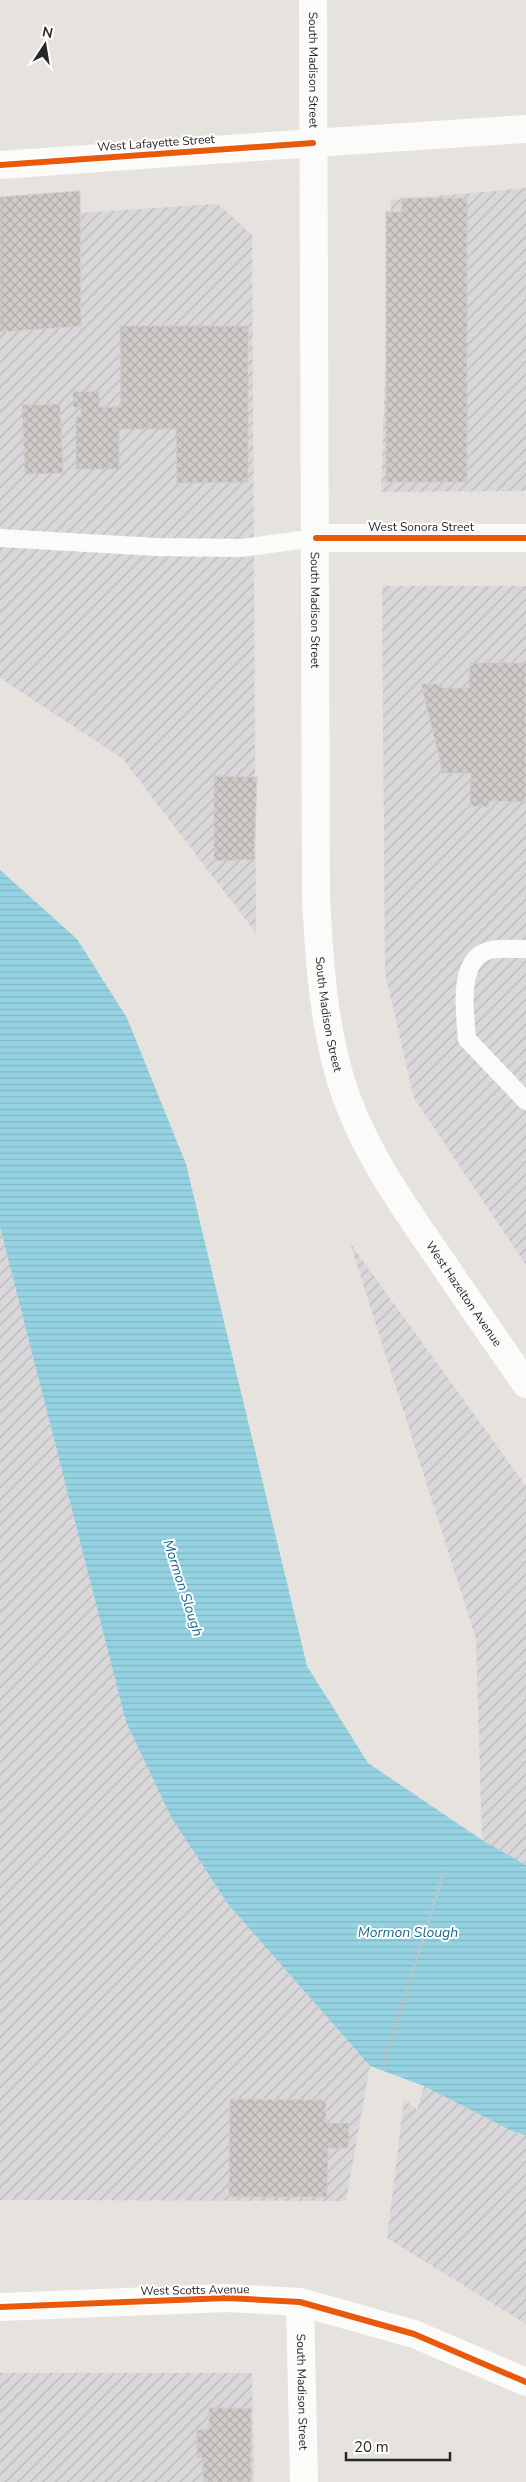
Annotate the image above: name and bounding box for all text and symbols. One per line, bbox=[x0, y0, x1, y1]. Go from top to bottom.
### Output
street label: South Madison Street bbox=[305, 12, 321, 129]
north arrow bbox=[20, 20, 70, 70]
text: N bbox=[40, 22, 55, 43]
street label: West Lafayette Street bbox=[97, 131, 216, 155]
street label: West Sonora Street bbox=[368, 519, 475, 535]
street label: South Madison Street bbox=[307, 552, 323, 669]
street label: South Madison Street bbox=[312, 956, 346, 1074]
street label: West Hazelton Avenue bbox=[422, 1238, 506, 1350]
water label: Mormon Slough bbox=[158, 1537, 208, 1639]
water label: Mormon Slough bbox=[358, 1923, 458, 1942]
street label: West Scotts Avenue bbox=[140, 2281, 250, 2299]
street label: South Madison Street bbox=[293, 2334, 311, 2451]
scale bar bbox=[346, 2430, 450, 2462]
text: 20 m bbox=[354, 2437, 389, 2457]

